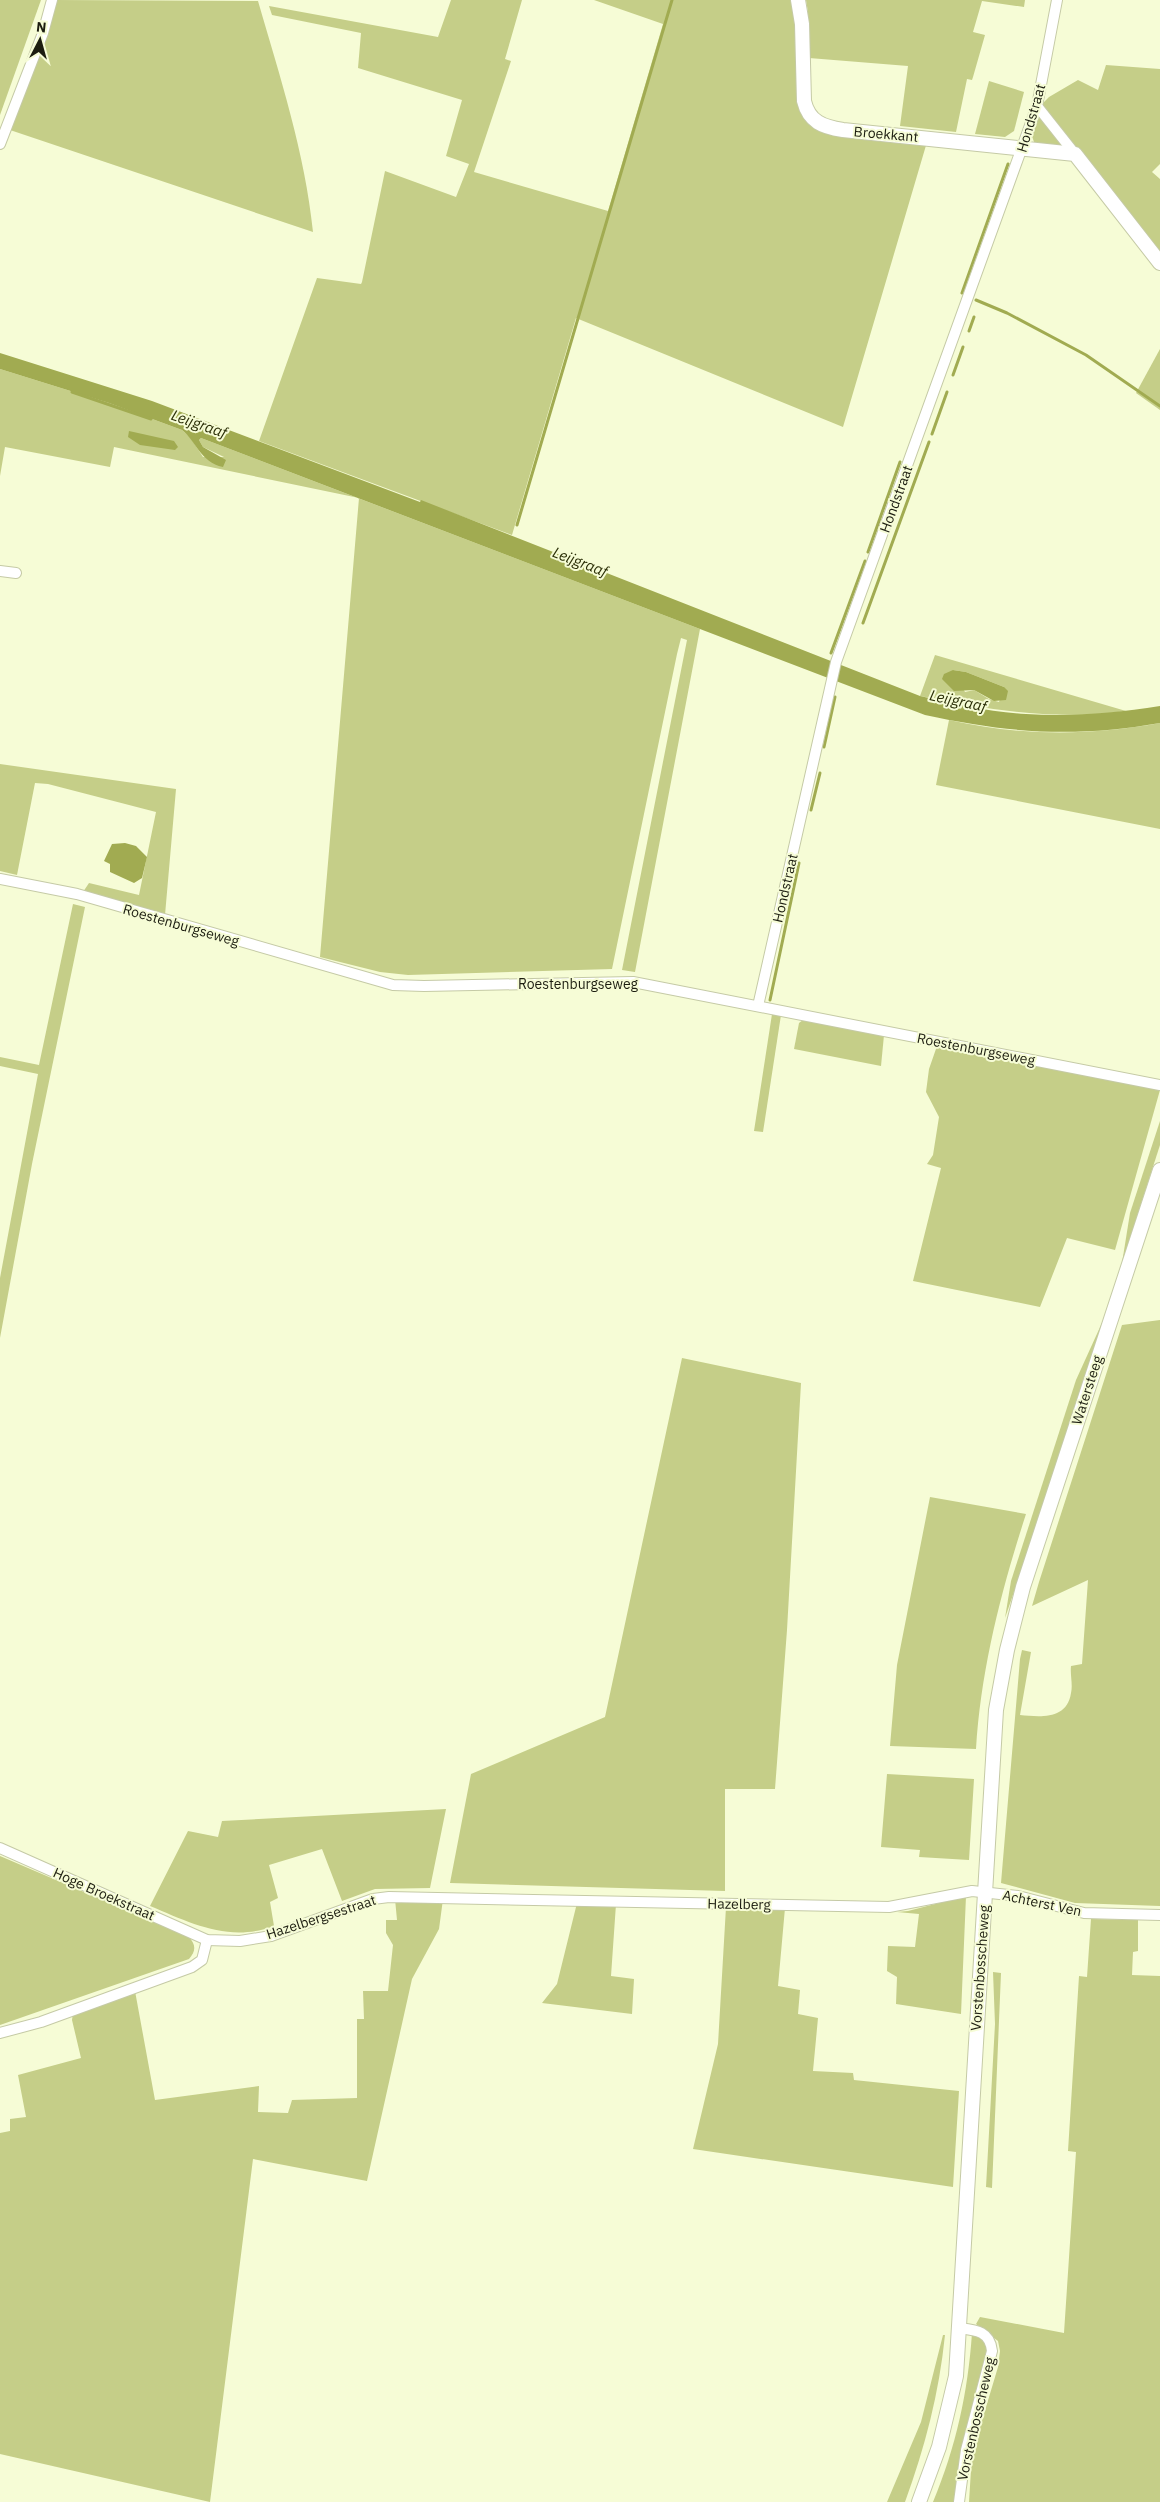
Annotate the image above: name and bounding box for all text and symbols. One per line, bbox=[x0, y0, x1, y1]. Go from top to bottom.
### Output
north arrow bbox=[15, 15, 65, 65]
text: N bbox=[35, 18, 47, 37]
street label: Hondstraat bbox=[1013, 82, 1049, 154]
street label: Broekkant bbox=[853, 122, 919, 146]
water label: Leijgraaf bbox=[169, 405, 231, 442]
street label: Hondstraat bbox=[876, 463, 917, 535]
water label: Leijgraaf bbox=[550, 542, 612, 581]
water label: Leijgraaf bbox=[928, 685, 990, 716]
street label: Hondstraat bbox=[768, 852, 802, 924]
street label: Roestenburgseweg bbox=[121, 900, 242, 950]
street label: Roestenburgseweg bbox=[518, 975, 639, 993]
street label: Roestenburgseweg bbox=[915, 1029, 1037, 1069]
street label: Watersteeg bbox=[1067, 1352, 1107, 1427]
street label: Hoge Broekstraat bbox=[50, 1863, 158, 1925]
street label: Achterst Ven bbox=[1001, 1886, 1083, 1920]
street label: Hazelbergsestraat bbox=[264, 1891, 378, 1943]
street label: Hazelberg bbox=[707, 1894, 771, 1914]
street label: Vorstenbosscheweg bbox=[967, 1904, 993, 2032]
street label: Vorstenbosscheweg bbox=[953, 2355, 999, 2483]

